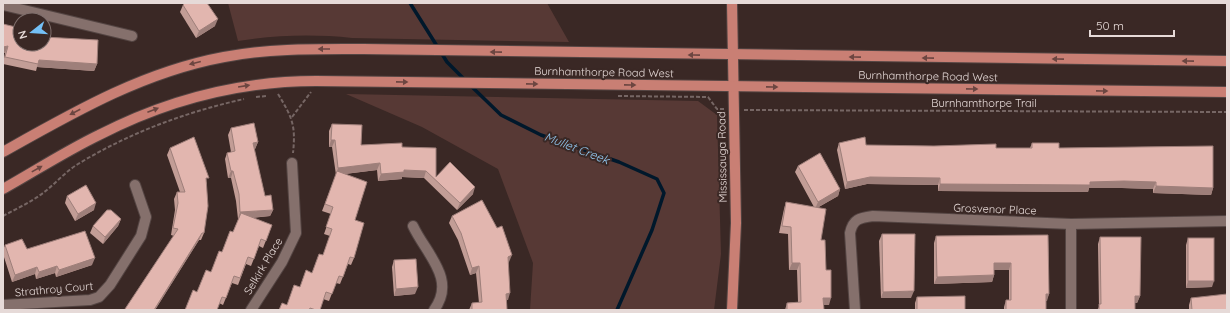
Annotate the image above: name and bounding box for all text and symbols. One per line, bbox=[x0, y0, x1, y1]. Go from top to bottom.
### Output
north arrow bbox=[12, 12, 52, 52]
scale bar bbox=[1090, 12, 1174, 38]
text: 50 m bbox=[1096, 18, 1124, 33]
text: N bbox=[15, 29, 30, 41]
one-way arrow bbox=[317, 46, 330, 52]
one-way arrow bbox=[489, 49, 502, 55]
one-way arrow bbox=[687, 52, 700, 58]
one-way arrow bbox=[848, 54, 861, 60]
one-way arrow bbox=[921, 55, 934, 61]
one-way arrow bbox=[1051, 56, 1064, 62]
one-way arrow bbox=[1181, 58, 1194, 64]
one-way arrow bbox=[189, 61, 202, 67]
street label: Burnhamthorpe Road West bbox=[534, 64, 674, 80]
street label: Burnhamthorpe Road West bbox=[858, 68, 998, 84]
one-way arrow bbox=[396, 79, 409, 85]
one-way arrow bbox=[526, 80, 538, 87]
one-way arrow bbox=[624, 82, 637, 88]
one-way arrow bbox=[238, 83, 251, 89]
one-way arrow bbox=[766, 83, 778, 90]
one-way arrow bbox=[966, 86, 979, 92]
one-way arrow bbox=[1096, 88, 1109, 94]
street label: Burnhamthorpe Trail bbox=[931, 96, 1037, 110]
one-way arrow bbox=[147, 107, 159, 113]
one-way arrow bbox=[69, 108, 81, 115]
street label: Mississauga Road bbox=[714, 111, 730, 203]
water label: Mullet Creek bbox=[542, 129, 613, 168]
one-way arrow bbox=[31, 166, 43, 173]
street label: Grosvenor Place bbox=[953, 201, 1037, 217]
street label: Selkirk Place bbox=[241, 235, 285, 297]
street label: Strathroy Court bbox=[14, 279, 94, 299]

